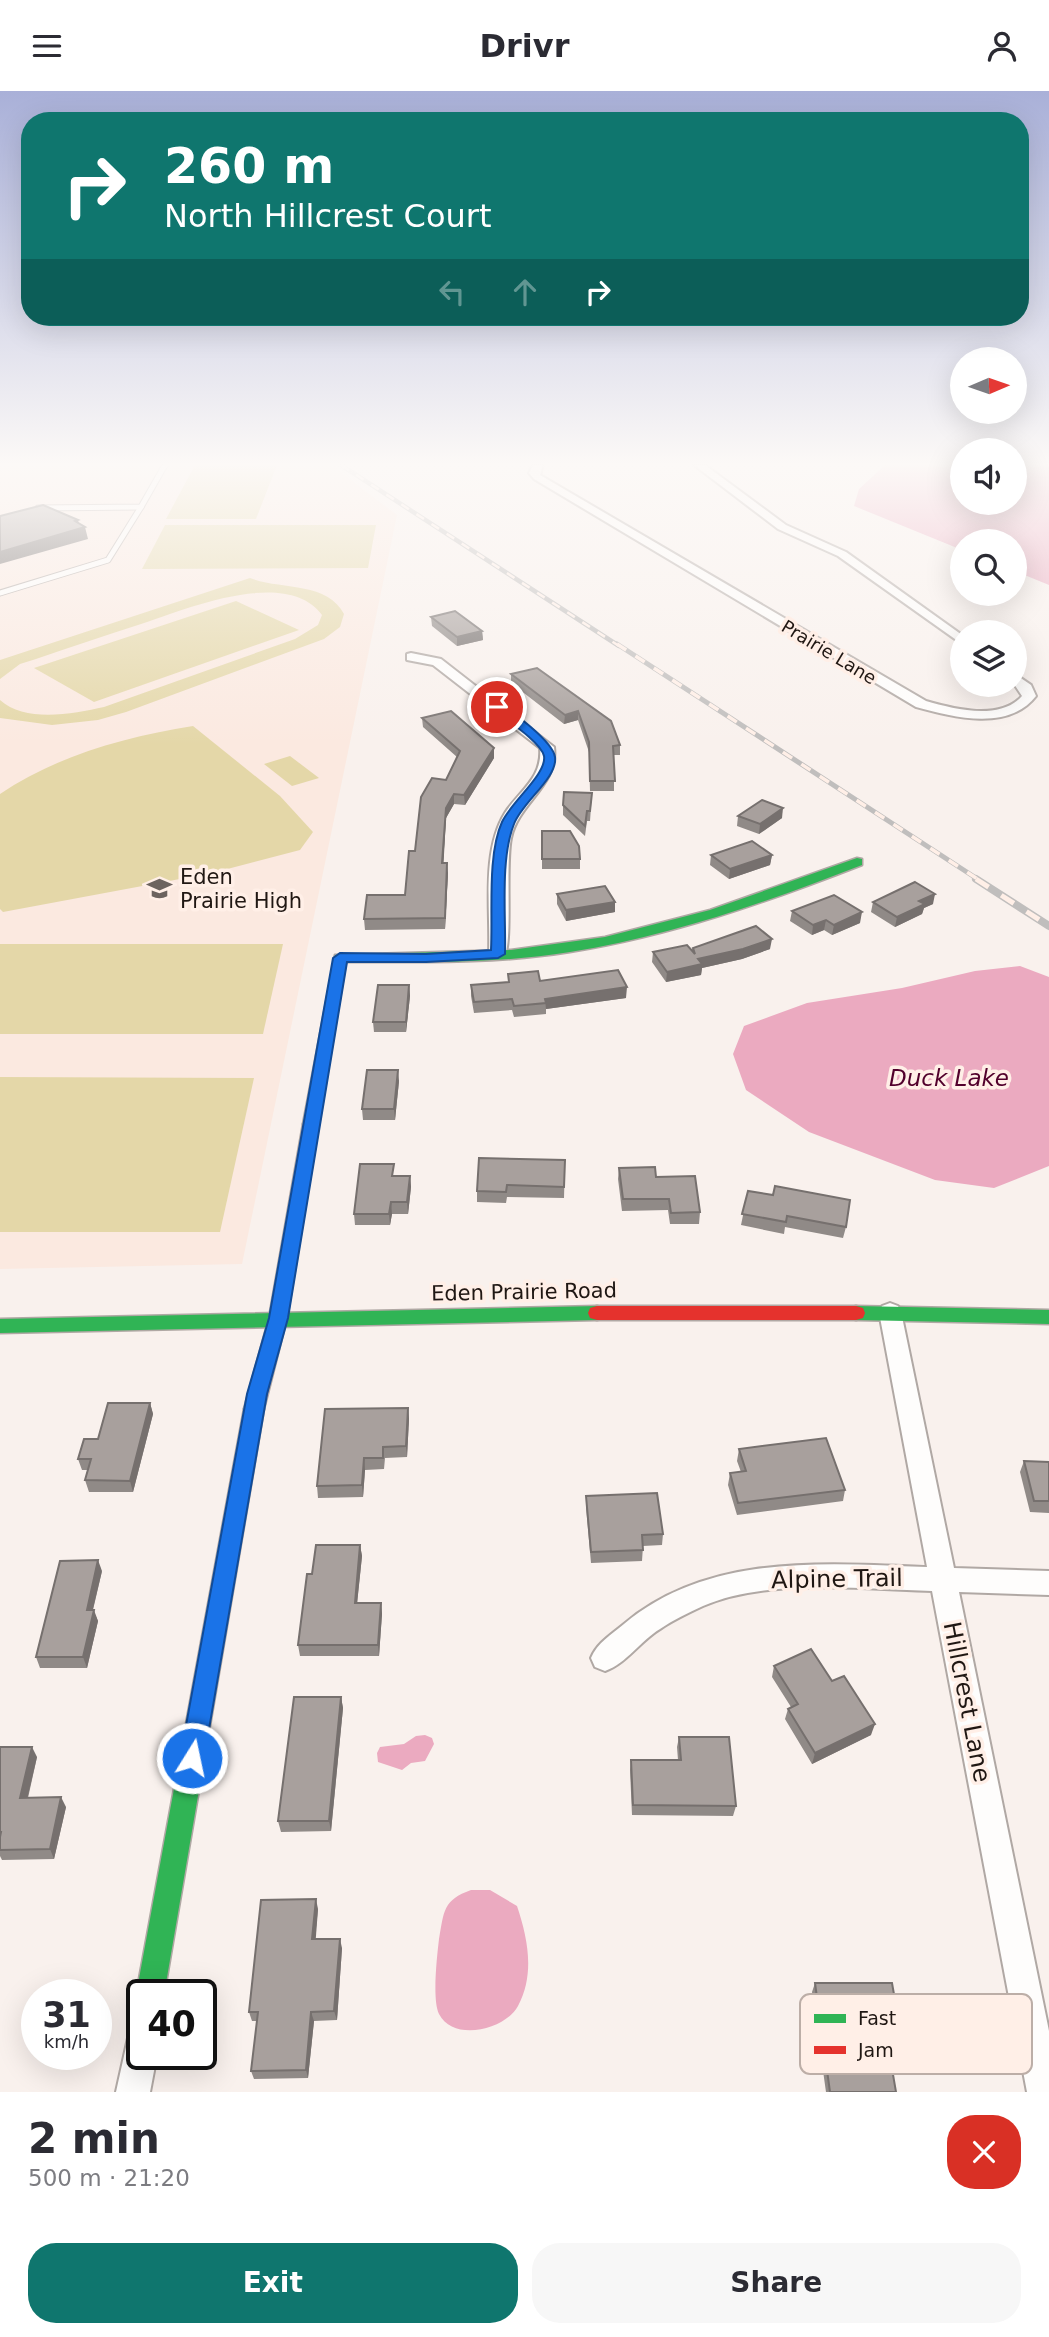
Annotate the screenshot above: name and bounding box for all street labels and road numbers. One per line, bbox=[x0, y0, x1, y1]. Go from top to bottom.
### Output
street label: Prairie Lane bbox=[778, 616, 880, 688]
street label: Eden Prairie Road bbox=[431, 1278, 617, 1306]
street label: Alpine Trail bbox=[771, 1564, 903, 1594]
street label: Hillcrest Lane bbox=[938, 1619, 996, 1785]

